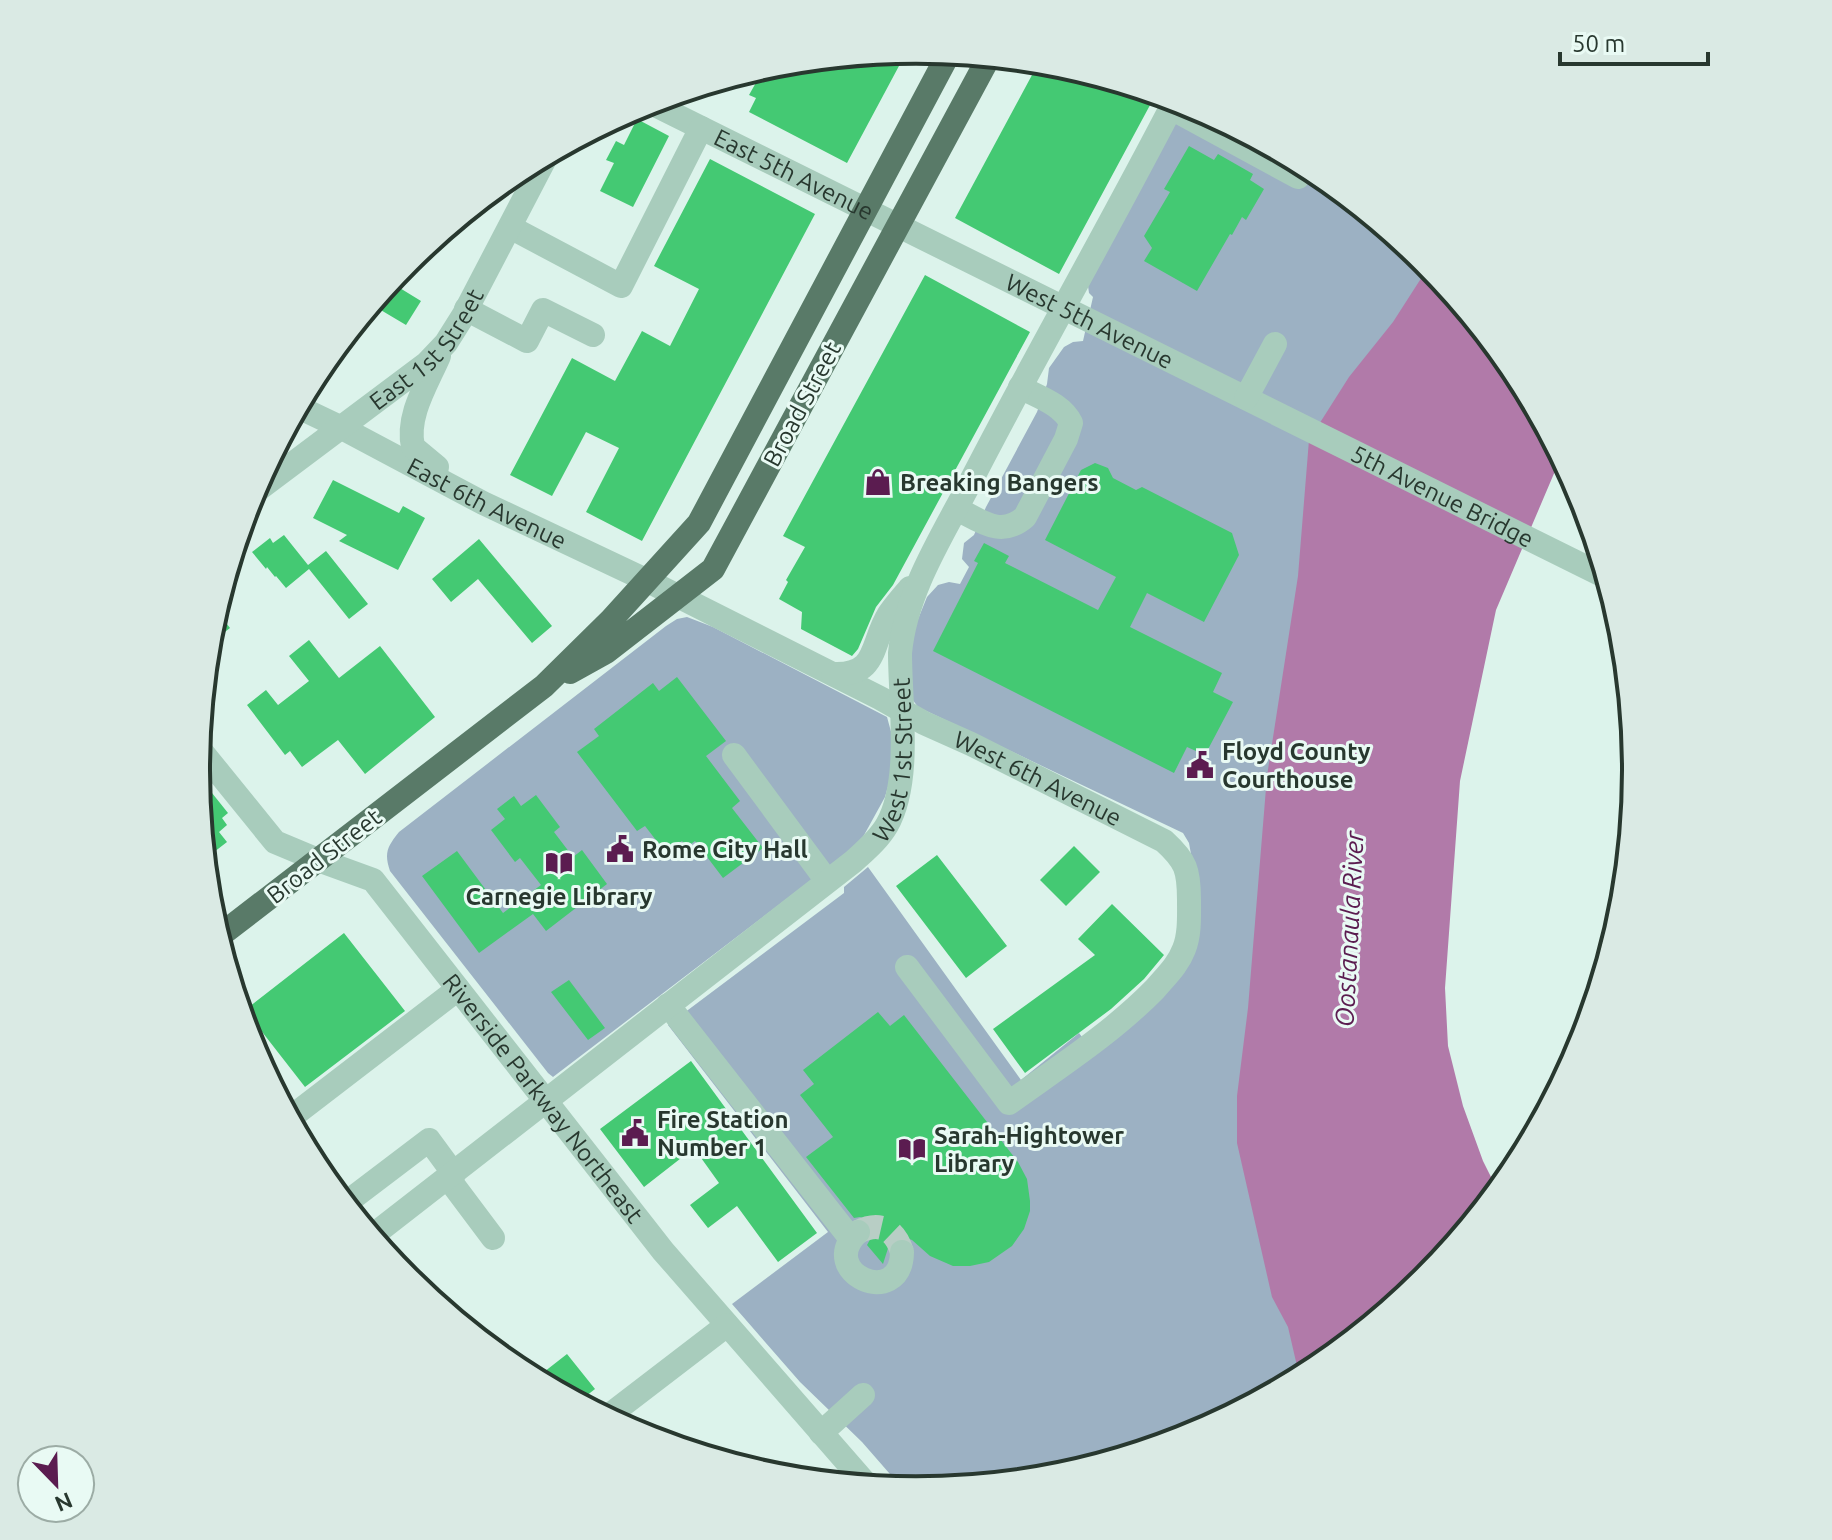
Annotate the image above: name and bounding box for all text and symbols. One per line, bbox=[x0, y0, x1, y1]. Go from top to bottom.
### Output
scale bar bbox=[1560, 16, 1708, 66]
text: 50 m bbox=[1572, 30, 1625, 57]
street label: East 5th Avenue bbox=[710, 123, 878, 225]
street label: West 5th Avenue bbox=[1001, 268, 1178, 374]
street label: East 1st Street bbox=[364, 283, 489, 415]
street label: Broad Street bbox=[758, 337, 846, 471]
street label: 5th Avenue Bridge bbox=[1347, 439, 1538, 552]
street label: East 6th Avenue bbox=[403, 452, 571, 554]
shop icon: Breaking Bangers bbox=[863, 467, 893, 497]
place label: Breaking Bangers bbox=[900, 469, 1099, 496]
street label: West 1st Street bbox=[866, 677, 916, 847]
street label: West 6th Avenue bbox=[950, 725, 1126, 831]
place label: Floyd County Courthouse bbox=[1222, 738, 1371, 793]
public building icon: Floyd County Courthouse bbox=[1185, 750, 1215, 780]
street label: Broad Street bbox=[262, 803, 387, 909]
water label: Oostanaula River bbox=[1329, 829, 1369, 1028]
public building icon: Rome City Hall bbox=[605, 834, 635, 864]
place label: Rome City Hall bbox=[642, 836, 808, 863]
library icon: Carnegie Library bbox=[544, 848, 574, 878]
place label: Carnegie Library bbox=[466, 883, 653, 910]
street label: Riverside Parkway Northeast bbox=[438, 968, 649, 1228]
place label: Fire Station Number 1 bbox=[657, 1106, 789, 1161]
public building icon: Fire Station Number 1 bbox=[620, 1118, 650, 1148]
place label: Sarah-Hightower Library bbox=[934, 1122, 1124, 1177]
library icon: Sarah-Hightower Library bbox=[897, 1134, 927, 1164]
north arrow bbox=[16, 1444, 96, 1524]
text: N bbox=[52, 1488, 76, 1518]

